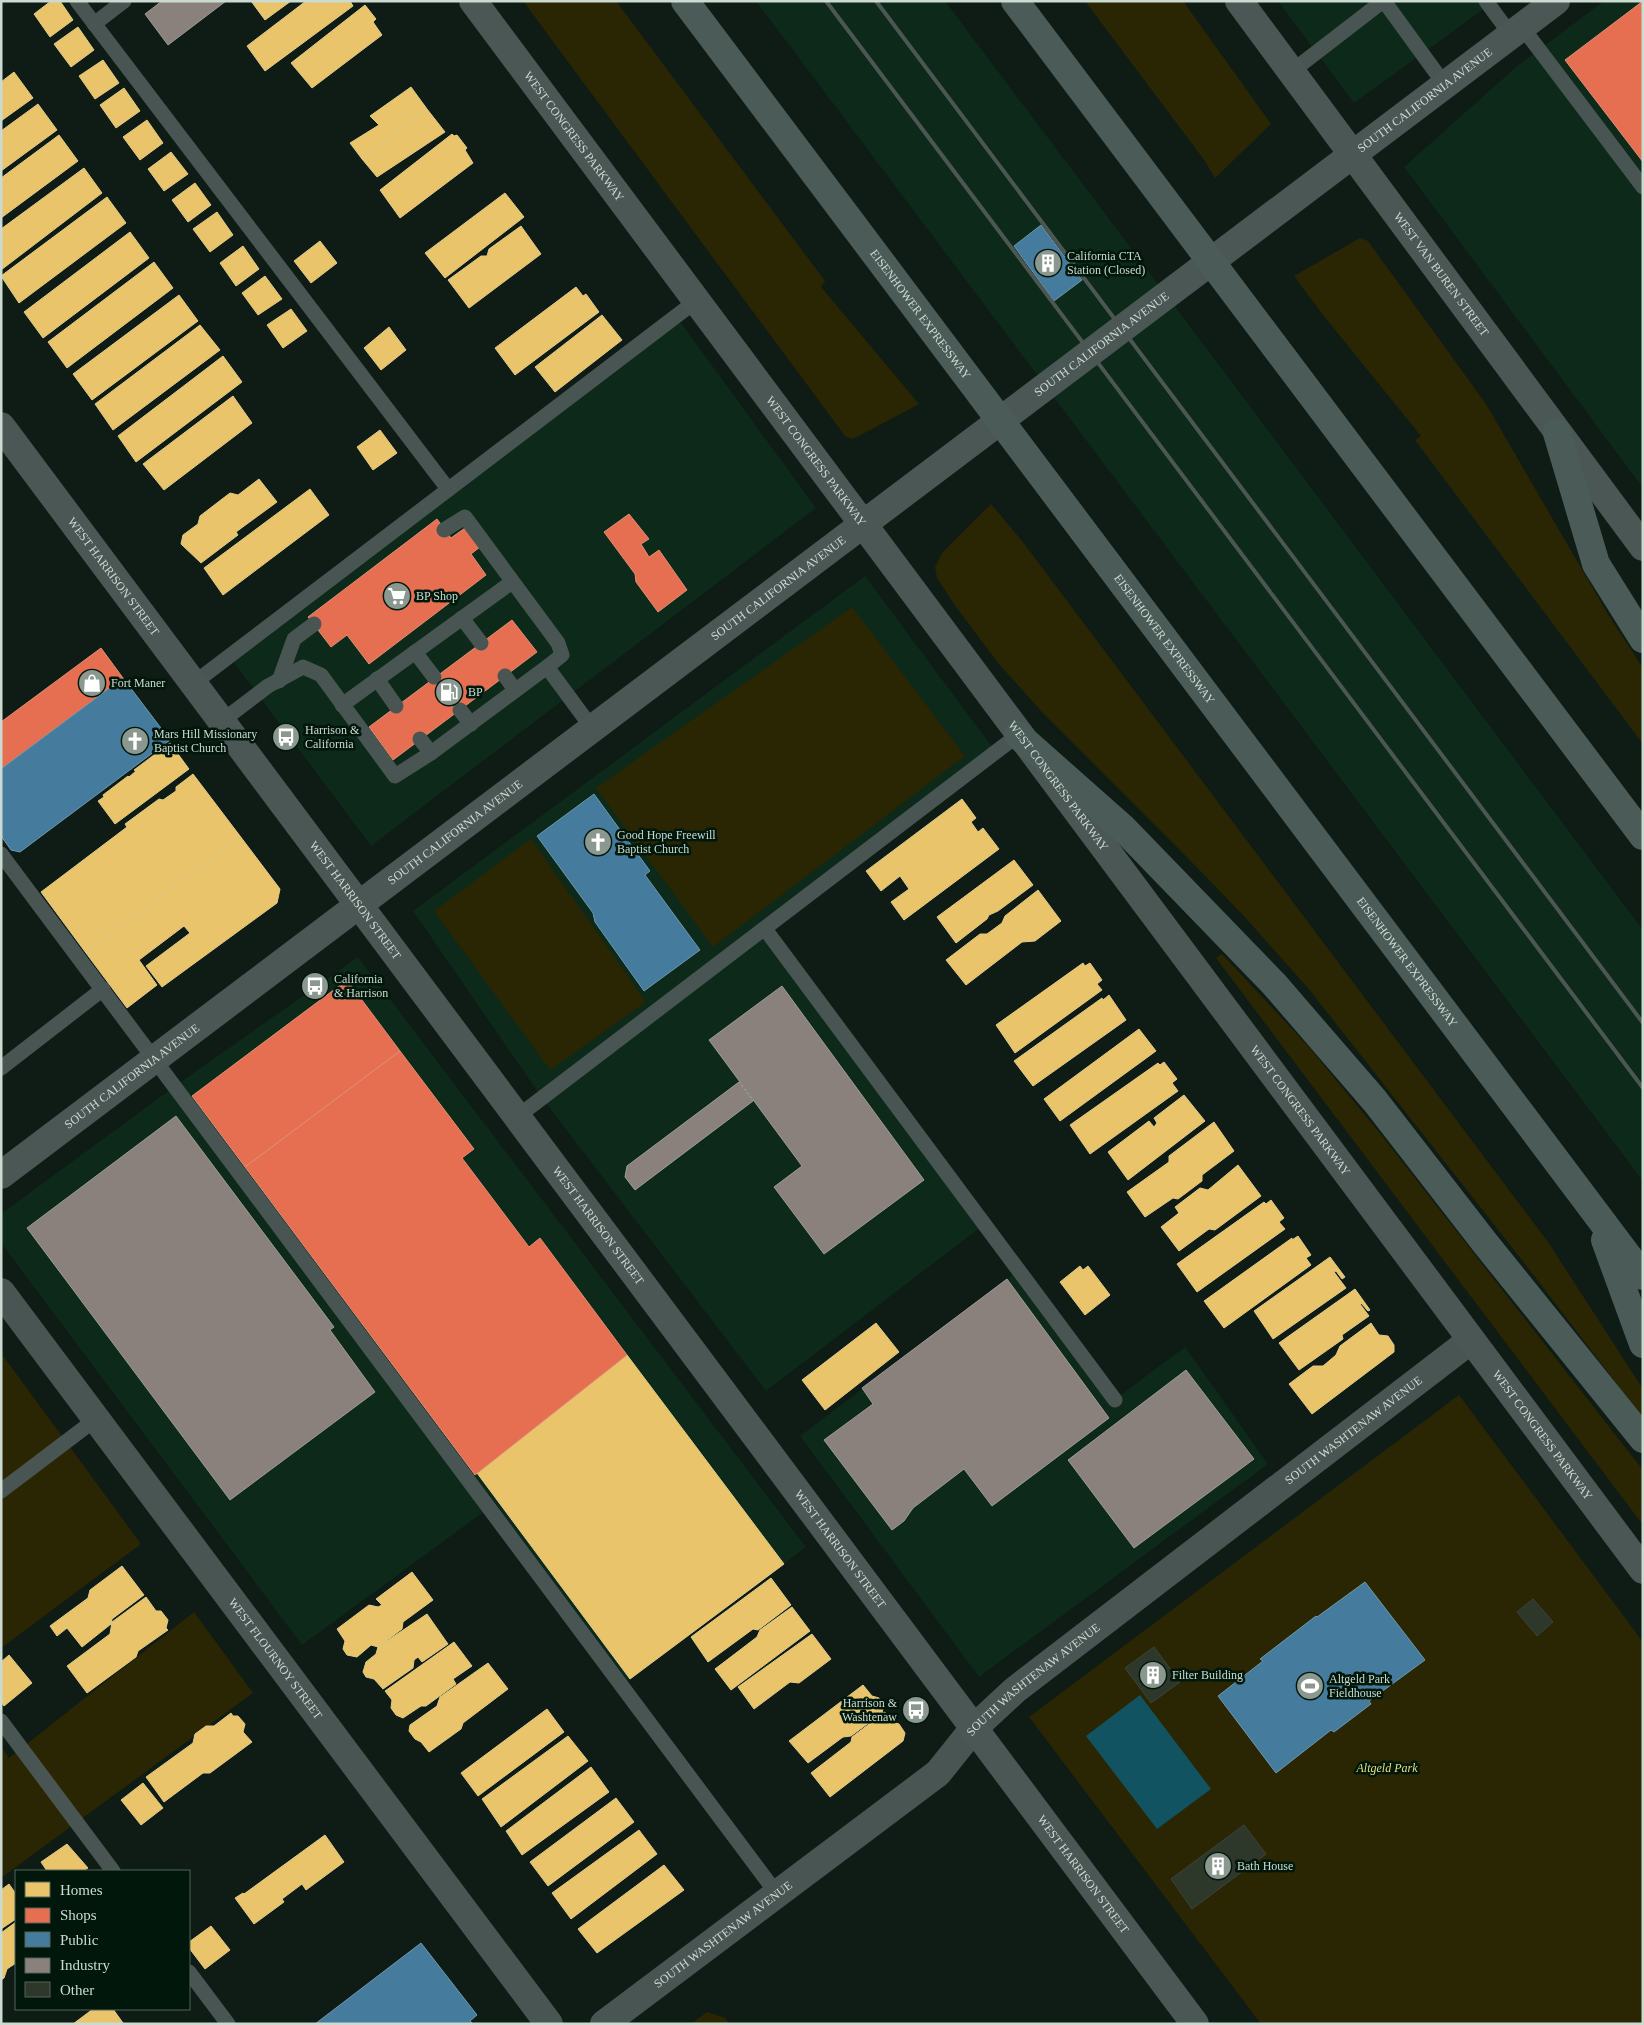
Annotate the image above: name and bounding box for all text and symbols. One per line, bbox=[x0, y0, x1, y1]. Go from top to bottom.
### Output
street label: SOUTH CALIFORNIA AVENUE bbox=[1355, 45, 1495, 155]
street label: WEST CONGRESS PARKWAY bbox=[521, 69, 627, 204]
street label: WEST VAN BUREN STREET bbox=[1391, 210, 1492, 340]
street label: EISENHOWER EXPRESSWAY bbox=[867, 247, 974, 382]
building icon: California CTA Station (Closed) bbox=[1033, 248, 1063, 278]
place label: California CTA Station (Closed) bbox=[1067, 249, 1145, 277]
street label: SOUTH CALIFORNIA AVENUE bbox=[1031, 289, 1172, 399]
street label: WEST CONGRESS PARKWAY bbox=[763, 393, 869, 529]
street label: WEST HARRISON STREET bbox=[65, 515, 163, 639]
street label: SOUTH CALIFORNIA AVENUE bbox=[708, 533, 849, 644]
street label: EISENHOWER EXPRESSWAY bbox=[1111, 571, 1218, 707]
supermarket icon: BP Shop bbox=[382, 581, 412, 611]
place label: BP Shop bbox=[416, 589, 458, 603]
shop icon: Fort Maner bbox=[77, 668, 107, 698]
place label: Fort Maner bbox=[111, 676, 165, 690]
fuel station icon: BP bbox=[434, 677, 464, 707]
place label: BP bbox=[468, 685, 483, 699]
street label: WEST CONGRESS PARKWAY bbox=[1005, 718, 1111, 854]
bus stop icon: Harrison & California bbox=[271, 722, 301, 752]
place label: Harrison & California bbox=[305, 723, 360, 751]
church icon: Mars Hill Missionary Baptist Church bbox=[120, 726, 150, 756]
place label: Mars Hill Missionary Baptist Church bbox=[154, 727, 257, 755]
street label: SOUTH CALIFORNIA AVENUE bbox=[385, 777, 525, 888]
church icon: Good Hope Freewill Baptist Church bbox=[583, 827, 613, 857]
place label: Good Hope Freewill Baptist Church bbox=[617, 828, 716, 856]
street label: WEST HARRISON STREET bbox=[307, 838, 404, 963]
street label: EISENHOWER EXPRESSWAY bbox=[1354, 894, 1461, 1030]
bus stop icon: California & Harrison bbox=[300, 971, 330, 1001]
place label: California & Harrison bbox=[334, 972, 388, 1000]
street label: SOUTH CALIFORNIA AVENUE bbox=[62, 1021, 202, 1132]
street label: WEST CONGRESS PARKWAY bbox=[1247, 1043, 1354, 1178]
street label: WEST HARRISON STREET bbox=[550, 1164, 647, 1288]
street label: WEST CONGRESS PARKWAY bbox=[1489, 1367, 1596, 1503]
street label: SOUTH WASHTENAW AVENUE bbox=[1282, 1373, 1425, 1487]
street label: WEST HARRISON STREET bbox=[791, 1487, 889, 1611]
street label: WEST FLOURNOY STREET bbox=[226, 1595, 326, 1722]
street label: SOUTH WASHTENAW AVENUE bbox=[964, 1620, 1103, 1739]
building icon: Filter Building bbox=[1138, 1660, 1168, 1690]
place label: Filter Building bbox=[1172, 1668, 1243, 1682]
sports icon: Altgeld Park Fieldhouse bbox=[1295, 1671, 1325, 1701]
place label: Altgeld Park Fieldhouse bbox=[1329, 1672, 1390, 1700]
bus stop icon: Harrison & Washtenaw bbox=[901, 1695, 931, 1725]
place label: Harrison & Washtenaw bbox=[842, 1696, 898, 1724]
park label: Altgeld Park bbox=[1356, 1761, 1418, 1775]
street label: WEST HARRISON STREET bbox=[1034, 1813, 1132, 1937]
building icon: Bath House bbox=[1203, 1851, 1233, 1881]
place label: Bath House bbox=[1237, 1859, 1293, 1873]
legend bbox=[15, 1870, 190, 2010]
street label: SOUTH WASHTENAW AVENUE bbox=[651, 1878, 795, 1991]
text: Homes bbox=[60, 1882, 103, 1898]
text: Shops bbox=[60, 1907, 97, 1923]
text: Public bbox=[60, 1932, 99, 1948]
text: Industry bbox=[60, 1957, 110, 1973]
text: Other bbox=[60, 1982, 94, 1998]

